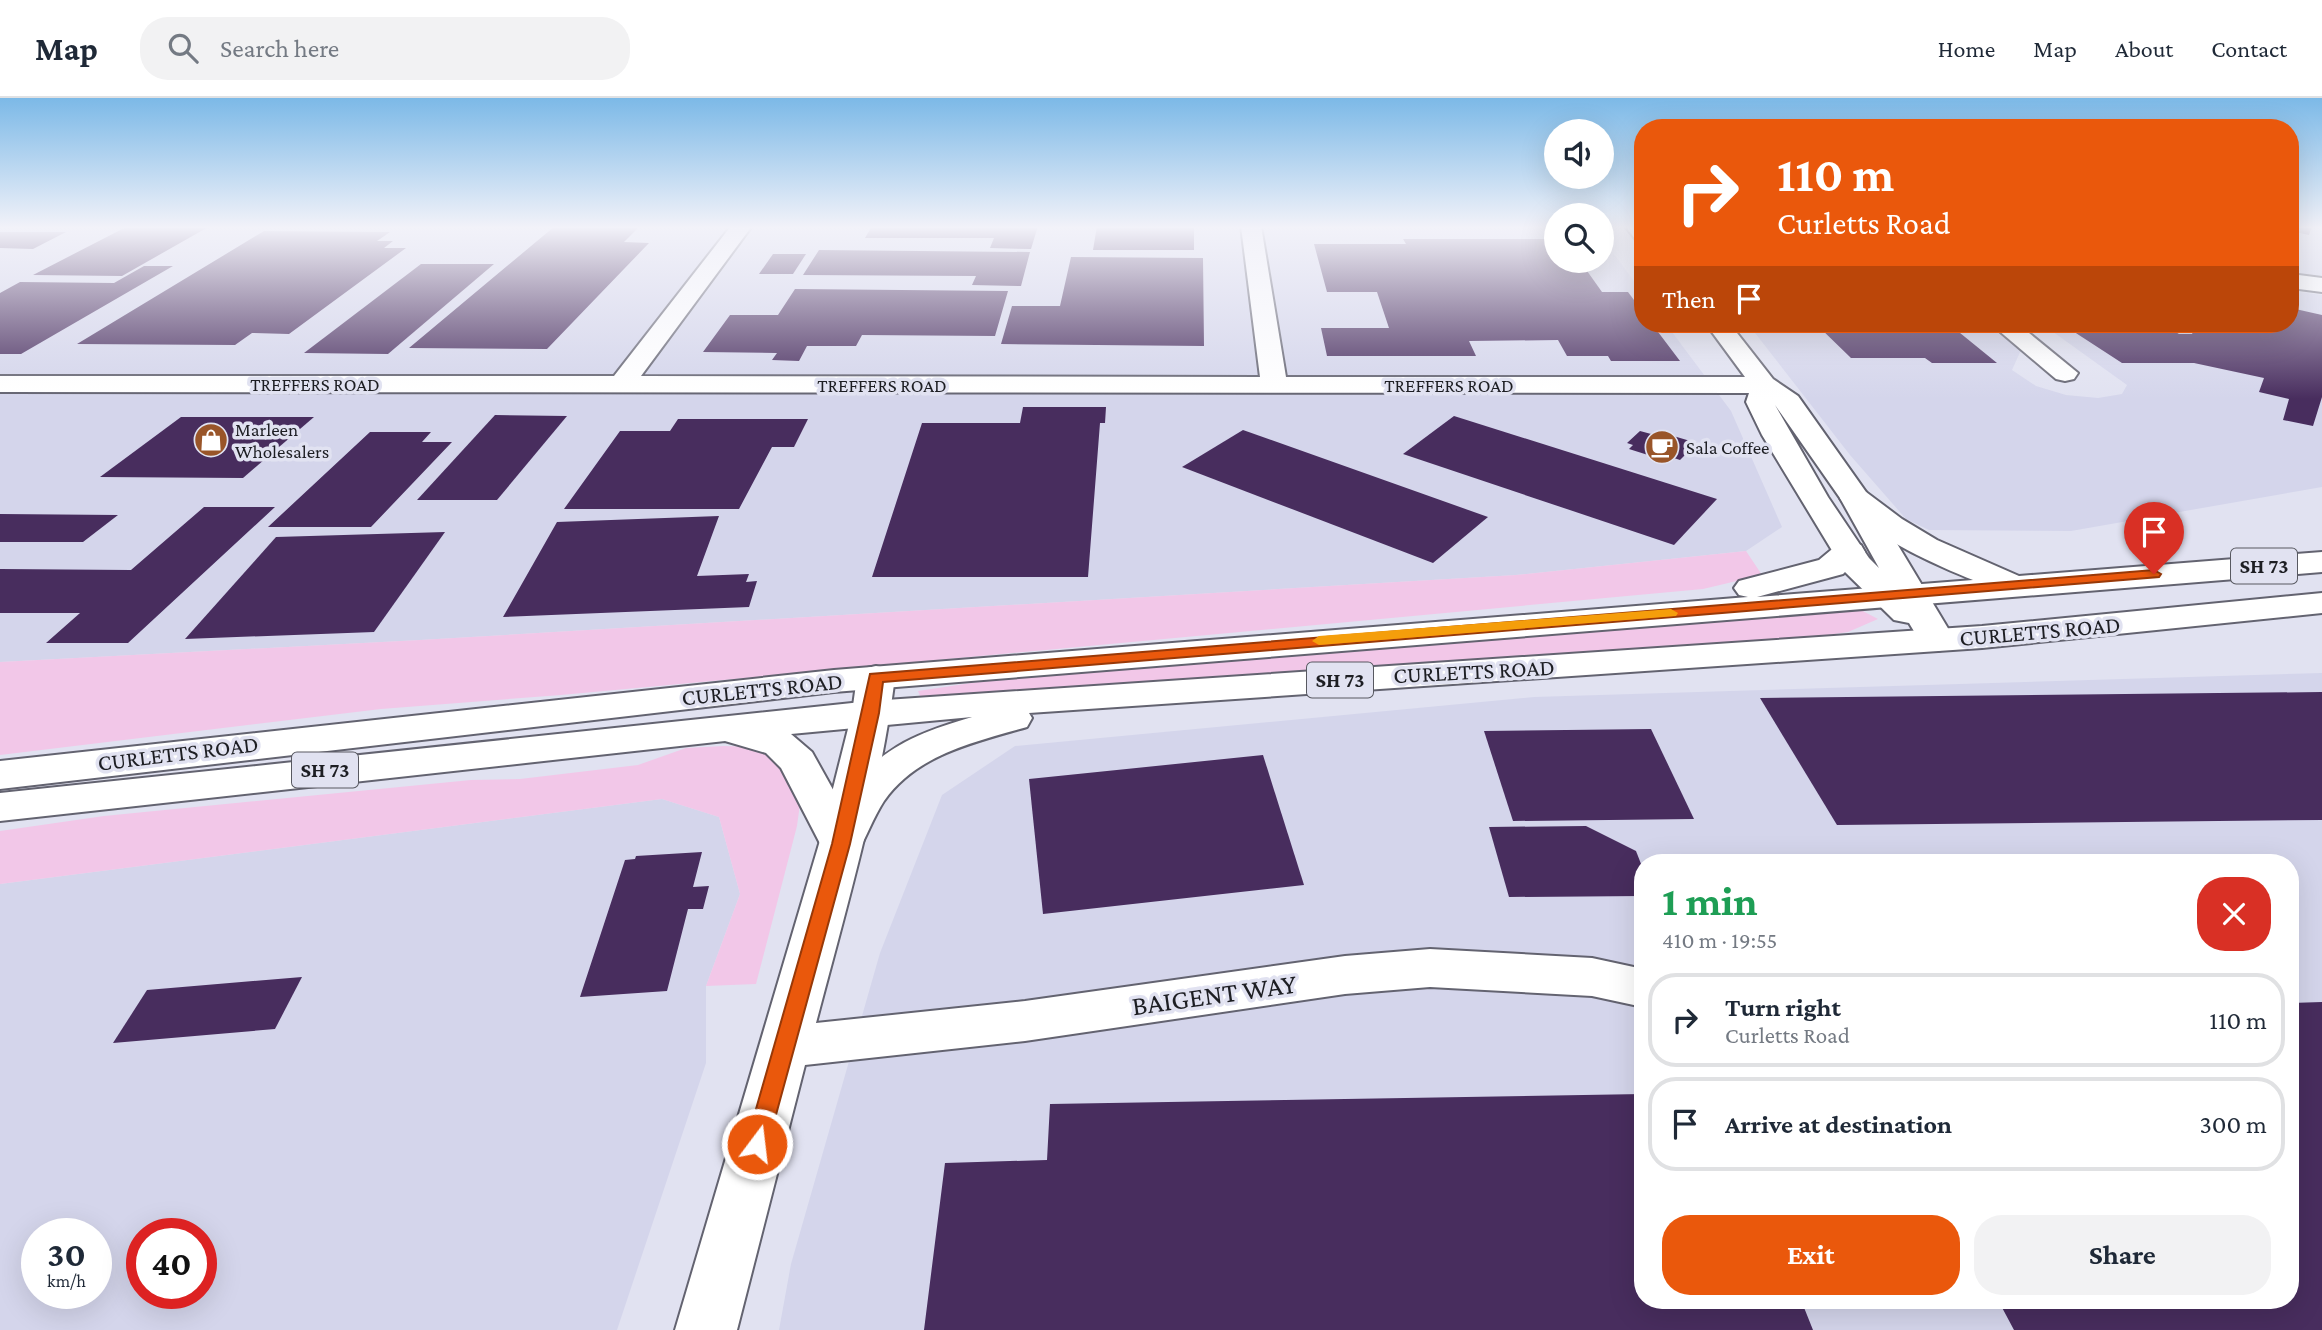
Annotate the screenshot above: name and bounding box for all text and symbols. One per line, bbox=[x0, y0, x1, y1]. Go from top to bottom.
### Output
search box bbox=[140, 17, 630, 80]
icon: search bbox=[164, 29, 202, 67]
text: Map bbox=[35, 30, 98, 67]
text: Search here bbox=[220, 34, 339, 63]
text: Home bbox=[1938, 35, 1995, 62]
text: Map bbox=[2033, 35, 2077, 62]
text: About bbox=[2115, 35, 2173, 62]
text: Contact bbox=[2211, 35, 2287, 62]
map controls bbox=[1544, 119, 1614, 273]
button: sound bbox=[1544, 119, 1614, 189]
icon: right bbox=[1662, 147, 1753, 238]
text: 110 m bbox=[1777, 147, 1894, 202]
button: search bbox=[1544, 203, 1614, 273]
text: Curletts Road bbox=[1777, 205, 1951, 241]
icon: arrive bbox=[1730, 280, 1768, 318]
text: Then bbox=[1662, 285, 1716, 314]
street label: TREFFERS ROAD bbox=[250, 374, 380, 395]
street label: TREFFERS ROAD bbox=[817, 375, 947, 396]
street label: TREFFERS ROAD bbox=[1384, 375, 1514, 396]
place label: Marleen Wholesalers bbox=[235, 419, 329, 462]
shop icon: Marleen Wholesalers bbox=[192, 421, 230, 459]
cafe icon: Sala Coffee bbox=[1643, 428, 1681, 466]
place label: Sala Coffee bbox=[1686, 437, 1769, 458]
pin bbox=[2124, 502, 2184, 574]
icon: arrive bbox=[2135, 513, 2173, 551]
road number: SH 73 bbox=[2231, 548, 2297, 584]
street label: CURLETTS ROAD bbox=[1958, 611, 2122, 651]
street label: CURLETTS ROAD bbox=[1393, 654, 1555, 688]
road number: SH 73 bbox=[1307, 662, 1373, 698]
street label: CURLETTS ROAD bbox=[680, 668, 844, 710]
street label: CURLETTS ROAD bbox=[96, 730, 260, 776]
road number: SH 73 bbox=[292, 752, 358, 788]
text: 1 min bbox=[1662, 877, 1758, 924]
button: close bbox=[2197, 877, 2271, 951]
text: 410 m · 19:55 bbox=[1662, 927, 1777, 953]
street label: BAIGENT WAY bbox=[1130, 968, 1298, 1021]
text: Turn right bbox=[1725, 993, 1841, 1022]
icon: right bbox=[1666, 1001, 1704, 1039]
text: 110 m bbox=[2209, 1006, 2267, 1035]
text: Curletts Road bbox=[1725, 1022, 1850, 1048]
icon: arrive bbox=[1666, 1105, 1704, 1143]
position arrow bbox=[720, 1107, 794, 1181]
text: Arrive at destination bbox=[1725, 1110, 1952, 1139]
text: 300 m bbox=[2199, 1110, 2267, 1139]
button: Exit bbox=[1662, 1215, 1960, 1295]
button: Share bbox=[1974, 1215, 2271, 1295]
speed limit sign: 40 bbox=[126, 1218, 217, 1309]
text: 30 bbox=[47, 1235, 86, 1274]
text: km/h bbox=[47, 1271, 86, 1291]

